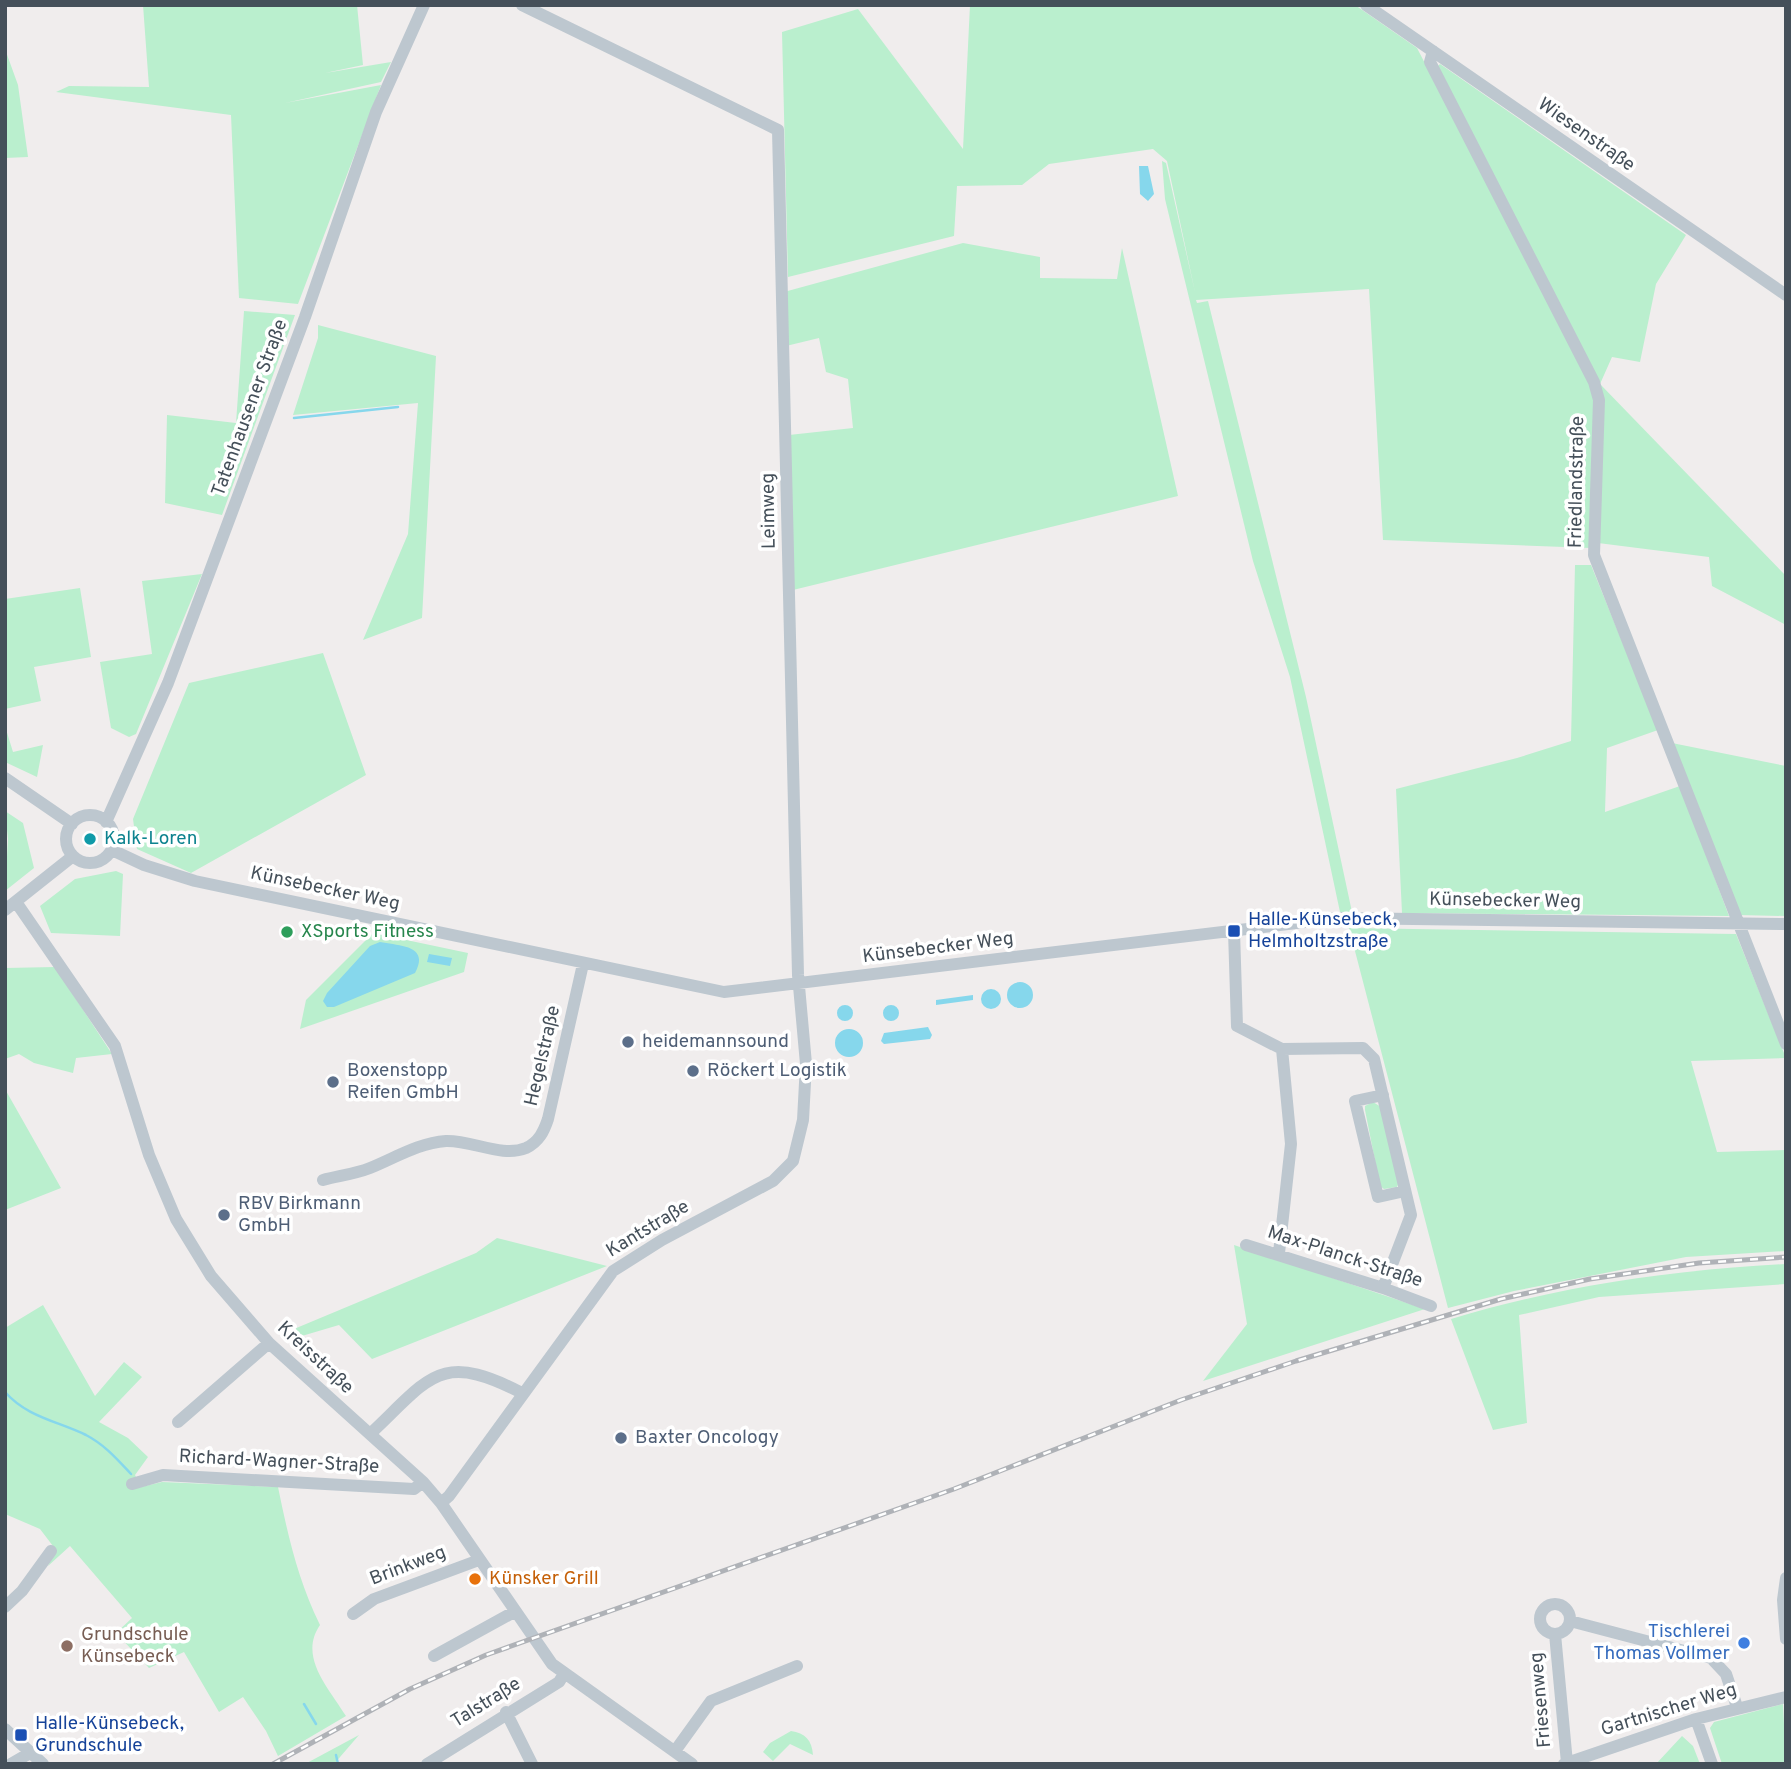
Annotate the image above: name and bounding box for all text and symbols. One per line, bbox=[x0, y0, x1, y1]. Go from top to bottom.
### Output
street label: Wiesenstraße bbox=[1533, 93, 1639, 177]
street label: Tatenhausener Straße bbox=[207, 316, 293, 500]
street label: Friedlandstraße bbox=[1564, 416, 1590, 548]
street label: Leimweg bbox=[756, 473, 782, 549]
place label: Kalk-Loren bbox=[104, 827, 197, 851]
marker: Kalk-Loren bbox=[82, 831, 98, 847]
street label: Künsebecker Weg bbox=[248, 861, 402, 917]
street label: Künsebecker Weg bbox=[1429, 888, 1581, 914]
place label: Halle-Künsebeck, Helmholtzstraße bbox=[1248, 908, 1397, 954]
place label: XSports Fitness bbox=[301, 920, 434, 944]
marker: Halle-Künsebeck, Helmholtzstraße bbox=[1226, 923, 1242, 939]
marker: XSports Fitness bbox=[279, 924, 295, 940]
street label: Künsebecker Weg bbox=[861, 927, 1015, 969]
street label: Hegelstraße bbox=[520, 1003, 566, 1109]
place label: heidemannsound bbox=[642, 1030, 789, 1054]
marker: heidemannsound bbox=[620, 1034, 636, 1050]
place label: Boxenstopp Reifen GmbH bbox=[347, 1059, 459, 1105]
place label: Röckert Logistik bbox=[707, 1059, 847, 1083]
marker: Röckert Logistik bbox=[685, 1063, 701, 1079]
marker: Boxenstopp Reifen GmbH bbox=[325, 1074, 341, 1090]
place label: RBV Birkmann GmbH bbox=[238, 1192, 361, 1238]
street label: Kantstraße bbox=[602, 1195, 694, 1263]
marker: RBV Birkmann GmbH bbox=[216, 1207, 232, 1223]
street label: Max-Planck-Straße bbox=[1264, 1221, 1426, 1293]
street label: Kreisstraße bbox=[272, 1316, 358, 1400]
place label: Baxter Oncology bbox=[635, 1426, 779, 1450]
marker: Baxter Oncology bbox=[613, 1430, 629, 1446]
street label: Richard-Wagner-Straße bbox=[178, 1445, 380, 1479]
street label: Brinkweg bbox=[366, 1541, 450, 1591]
place label: Künsker Grill bbox=[489, 1567, 599, 1591]
marker: Künsker Grill bbox=[467, 1571, 483, 1587]
place label: Tischlerei Thomas Vollmer bbox=[1593, 1620, 1731, 1666]
place label: Grundschule Künsebeck bbox=[81, 1623, 189, 1669]
marker: Tischlerei Thomas Vollmer bbox=[1736, 1635, 1752, 1651]
marker: Grundschule Künsebeck bbox=[59, 1638, 75, 1654]
street label: Friesenweg bbox=[1525, 1651, 1557, 1749]
street label: Talstraße bbox=[447, 1672, 525, 1734]
street label: Gartnischer Weg bbox=[1598, 1678, 1740, 1742]
place label: Halle-Künsebeck, Grundschule bbox=[35, 1712, 184, 1758]
marker: Halle-Künsebeck, Grundschule bbox=[13, 1727, 29, 1743]

